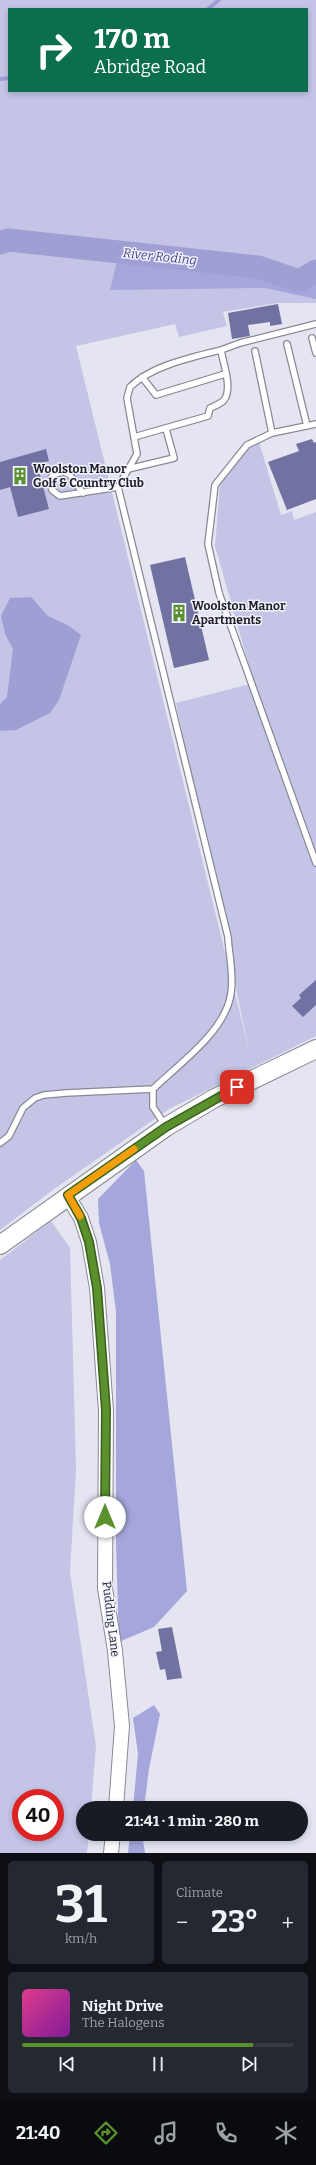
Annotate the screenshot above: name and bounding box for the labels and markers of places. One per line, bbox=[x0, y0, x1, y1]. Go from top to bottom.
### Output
place label: Woolston Manor Golf & Country Club bbox=[33, 462, 144, 490]
building icon: Woolston Manor Golf & Country Club bbox=[10, 466, 30, 486]
place label: Woolston Manor Apartments bbox=[192, 599, 286, 627]
building icon: Woolston Manor Apartments bbox=[169, 603, 189, 623]
pin bbox=[220, 1070, 254, 1104]

